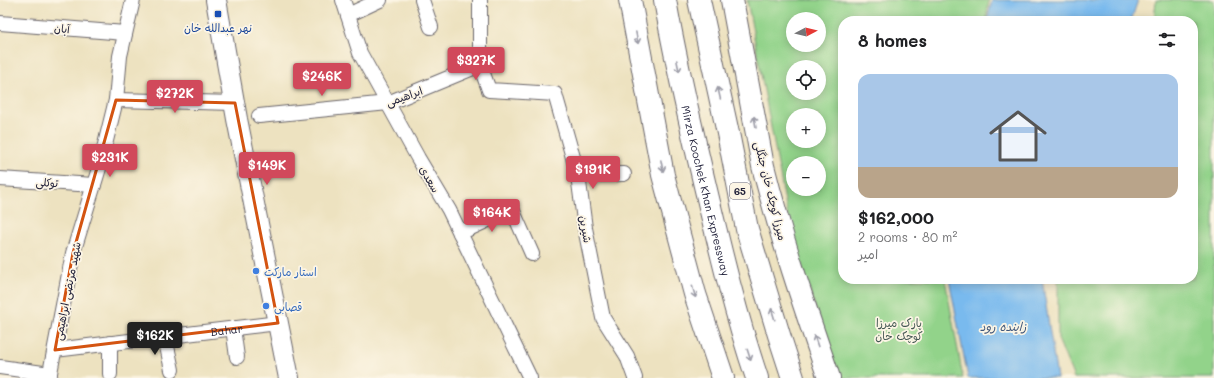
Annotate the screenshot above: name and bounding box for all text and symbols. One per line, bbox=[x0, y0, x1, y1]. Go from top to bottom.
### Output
marker: نهر عبدالله خان bbox=[213, 9, 223, 19]
north arrow bbox=[786, 12, 826, 52]
map controls bbox=[786, 12, 826, 196]
street label: آبان bbox=[53, 20, 72, 37]
place label: نهر عبدالله خان bbox=[184, 20, 252, 36]
text: 8 homes bbox=[858, 29, 927, 51]
icon: filters bbox=[1156, 29, 1178, 51]
one-way arrow bbox=[634, 31, 642, 44]
pin: $327K bbox=[448, 47, 504, 81]
text: $327K bbox=[457, 51, 495, 68]
one-way arrow bbox=[674, 59, 682, 72]
button: locate bbox=[786, 60, 826, 100]
pin: $246K bbox=[294, 63, 350, 97]
text: $246K bbox=[302, 67, 342, 84]
pin: $272K bbox=[147, 80, 203, 114]
street label: ابراهیمی bbox=[384, 82, 425, 111]
text: $272K bbox=[156, 84, 194, 101]
one-way arrow bbox=[715, 87, 723, 100]
icon: home bbox=[982, 100, 1054, 172]
street label: Mirza Koochek Khan Expressway bbox=[679, 104, 734, 278]
button: + bbox=[786, 108, 826, 148]
one-way arrow bbox=[750, 116, 758, 129]
street label: میرزا کوچک خان جنگلی bbox=[750, 140, 791, 242]
pin: $231K bbox=[82, 144, 138, 178]
text: $231K bbox=[91, 148, 129, 165]
pin: $149K bbox=[239, 152, 295, 186]
text: $149K bbox=[248, 156, 286, 173]
pin: $191K bbox=[565, 156, 621, 190]
button: − bbox=[786, 156, 826, 196]
one-way arrow bbox=[658, 159, 666, 172]
text: $191K bbox=[575, 160, 611, 177]
street label: سعدی bbox=[416, 163, 444, 195]
street label: توکلی bbox=[35, 174, 60, 191]
road number: 65 bbox=[730, 183, 750, 199]
pin: $164K bbox=[464, 199, 520, 233]
text: $164K bbox=[473, 203, 511, 220]
text: $162,000 bbox=[858, 206, 934, 228]
street label: شیرین bbox=[576, 214, 596, 244]
text: 2 rooms · 80 m² bbox=[858, 228, 957, 245]
street label: شهید مرتضی ابراهیمی bbox=[50, 240, 85, 342]
text: امیر bbox=[858, 245, 878, 262]
place label: استار مارکت bbox=[264, 264, 317, 279]
marker: استار مارکت bbox=[251, 266, 261, 276]
one-way arrow bbox=[691, 285, 699, 298]
place label: قصابی bbox=[274, 299, 302, 315]
marker: قصابی bbox=[261, 301, 271, 311]
one-way arrow bbox=[769, 308, 776, 321]
park label: پارک میرزا کوچک خان bbox=[875, 315, 923, 344]
water label: زاینده رود bbox=[980, 318, 1027, 334]
street label: Bahar bbox=[210, 320, 244, 339]
pin: $162K bbox=[127, 322, 183, 356]
text: $162K bbox=[136, 326, 174, 343]
one-way arrow bbox=[812, 335, 820, 347]
one-way arrow bbox=[746, 348, 753, 361]

